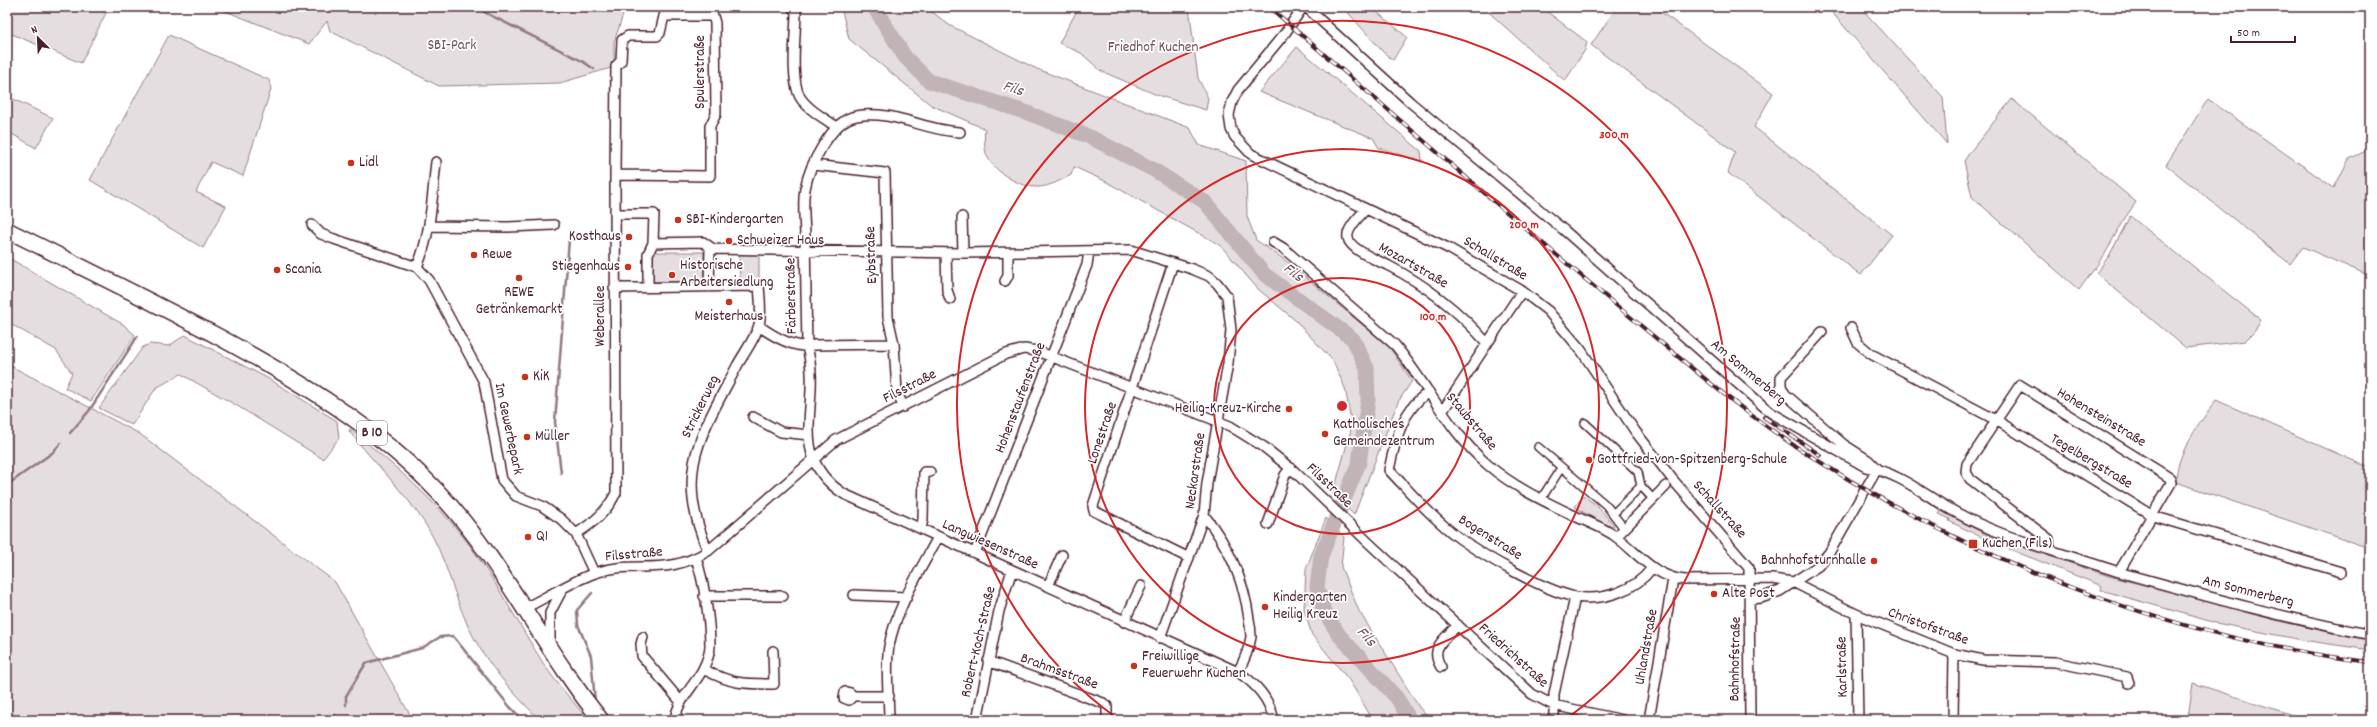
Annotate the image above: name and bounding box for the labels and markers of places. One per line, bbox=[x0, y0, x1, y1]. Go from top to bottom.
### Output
place label: Lidl bbox=[359, 152, 379, 174]
marker: Lidl bbox=[346, 158, 356, 168]
place label: SBI-Kindergarten bbox=[686, 209, 784, 231]
marker: SBI-Kindergarten bbox=[673, 215, 683, 225]
place label: Kosthaus bbox=[569, 226, 621, 248]
place label: Schweizer Haus bbox=[737, 230, 824, 252]
marker: Kosthaus bbox=[624, 232, 634, 242]
marker: Schweizer Haus bbox=[724, 236, 734, 246]
place label: Rewe bbox=[482, 244, 513, 266]
marker: Rewe bbox=[469, 250, 479, 260]
place label: Historische Arbeitersiedlung bbox=[680, 255, 774, 294]
place label: Stiegenhaus bbox=[552, 256, 620, 278]
place label: Scania bbox=[285, 259, 322, 281]
marker: Stiegenhaus bbox=[623, 262, 633, 272]
marker: Scania bbox=[272, 265, 282, 275]
marker: Historische Arbeitersiedlung bbox=[667, 270, 677, 280]
marker: REWE Getränkemarkt bbox=[514, 273, 524, 283]
place label: REWE Getränkemarkt bbox=[475, 282, 563, 321]
marker: Meisterhaus bbox=[724, 297, 734, 307]
place label: Meisterhaus bbox=[695, 306, 763, 328]
place label: KiK bbox=[533, 366, 550, 388]
marker: KiK bbox=[520, 372, 530, 382]
place label: Heilig-Kreuz-Kirche bbox=[1175, 398, 1281, 420]
centre of rings bbox=[1335, 399, 1349, 413]
marker: Heilig-Kreuz-Kirche bbox=[1284, 404, 1294, 414]
place label: Katholisches Gemeindezentrum bbox=[1333, 414, 1435, 453]
place label: Müller bbox=[535, 426, 570, 448]
marker: Katholisches Gemeindezentrum bbox=[1320, 429, 1330, 439]
marker: Müller bbox=[522, 432, 532, 442]
place label: Gottfried-von-Spitzenberg-Schule bbox=[1597, 449, 1788, 471]
marker: Gottfried-von-Spitzenberg-Schule bbox=[1584, 455, 1594, 465]
place label: Q1 bbox=[536, 526, 548, 548]
marker: Q1 bbox=[523, 532, 533, 542]
place label: Kuchen (Fils) bbox=[1982, 533, 2052, 555]
marker: Kuchen (Fils) bbox=[1967, 538, 1979, 550]
place label: Bahnhofsturnhalle bbox=[1761, 550, 1866, 572]
marker: Bahnhofsturnhalle bbox=[1869, 556, 1879, 566]
place label: Alte Post bbox=[1722, 583, 1775, 605]
place label: Kindergarten Heilig Kreuz bbox=[1273, 587, 1347, 626]
marker: Alte Post bbox=[1709, 589, 1719, 599]
marker: Kindergarten Heilig Kreuz bbox=[1260, 602, 1270, 612]
place label: Freiwillige Feuerwehr Kuchen bbox=[1142, 646, 1246, 685]
marker: Freiwillige Feuerwehr Kuchen bbox=[1129, 661, 1139, 671]

